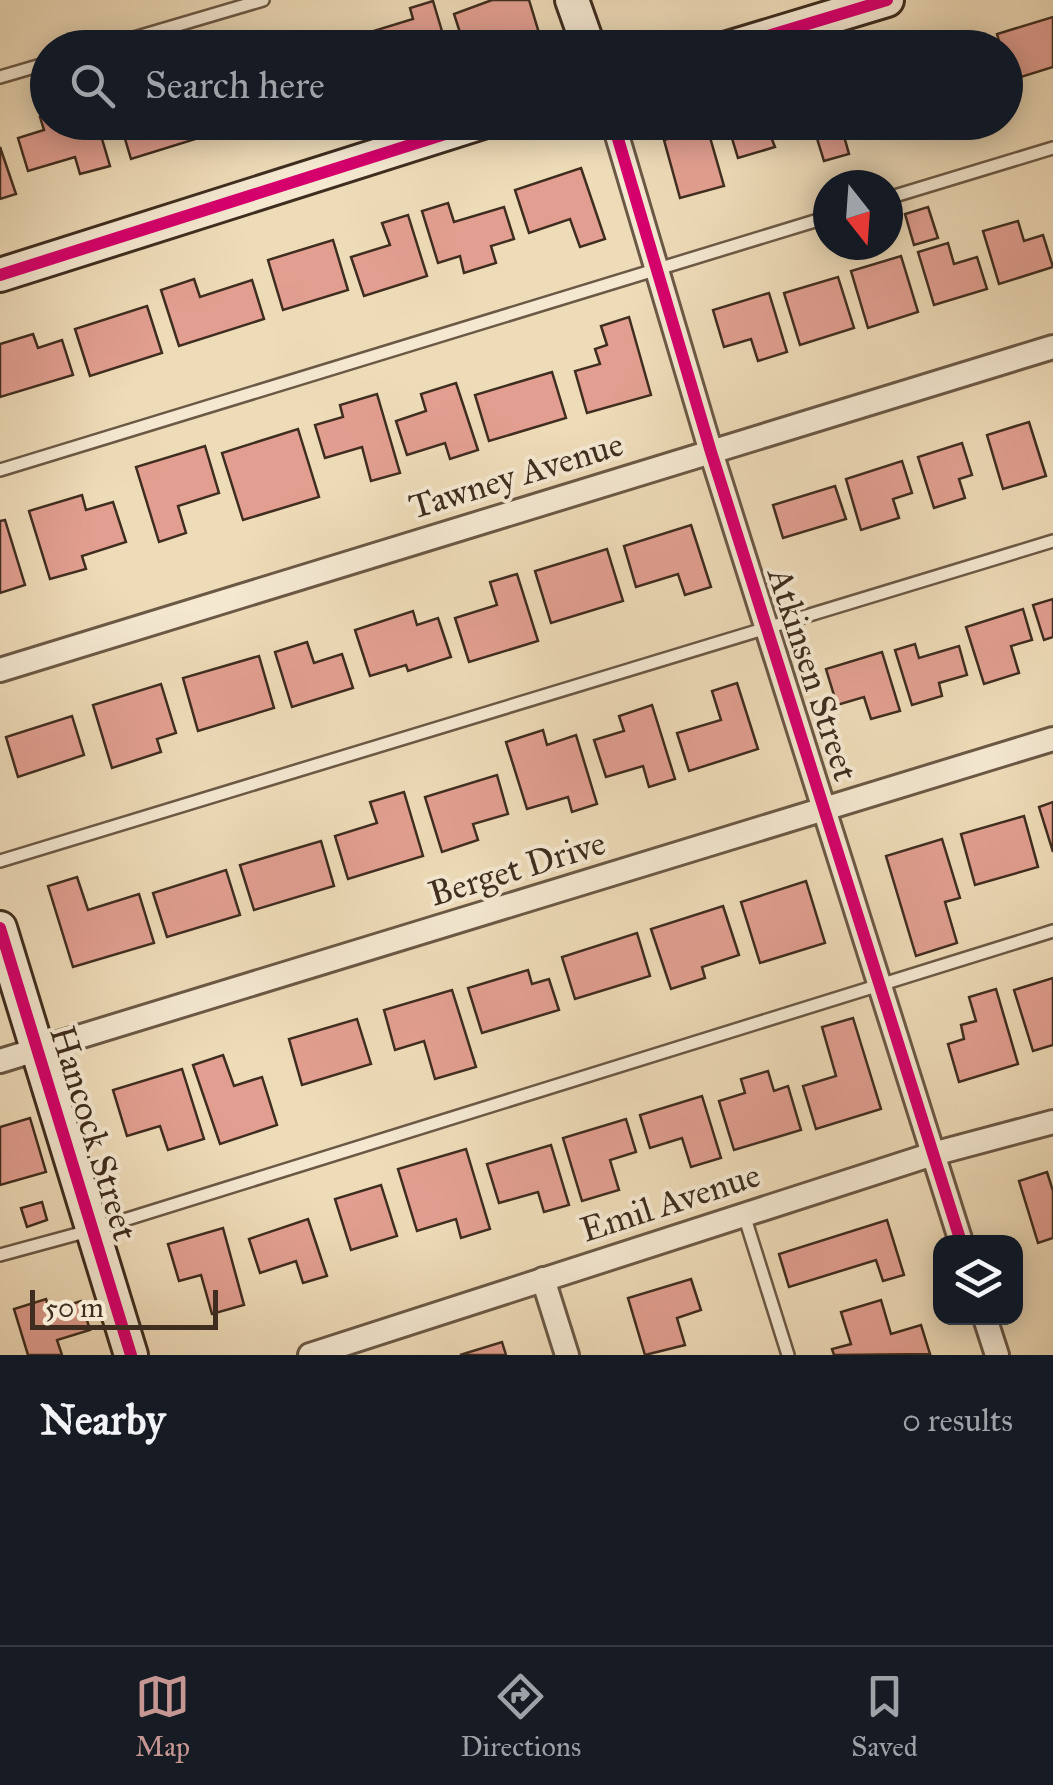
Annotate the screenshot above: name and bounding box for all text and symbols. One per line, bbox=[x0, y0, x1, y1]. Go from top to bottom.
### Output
search box bbox=[30, 30, 1023, 140]
icon: search bbox=[65, 58, 120, 113]
text: Search here bbox=[145, 62, 325, 108]
north arrow bbox=[813, 170, 903, 260]
street label: Tawney Avenue bbox=[404, 423, 628, 528]
street label: Atkinsen Street bbox=[757, 560, 867, 786]
street label: Berget Drive bbox=[424, 821, 611, 916]
street label: Hancock Street bbox=[40, 1021, 147, 1246]
street label: Emil Avenue bbox=[575, 1153, 765, 1252]
map controls bbox=[933, 1235, 1023, 1325]
button: layers bbox=[933, 1235, 1023, 1325]
scale bar bbox=[30, 1285, 218, 1330]
text: 50 m bbox=[45, 1290, 104, 1325]
text: Nearby bbox=[40, 1394, 165, 1446]
text: 0 results bbox=[902, 1401, 1013, 1440]
tab: Map bbox=[135, 1669, 190, 1764]
tab: Directions bbox=[460, 1669, 581, 1764]
tab: Saved bbox=[851, 1669, 918, 1764]

